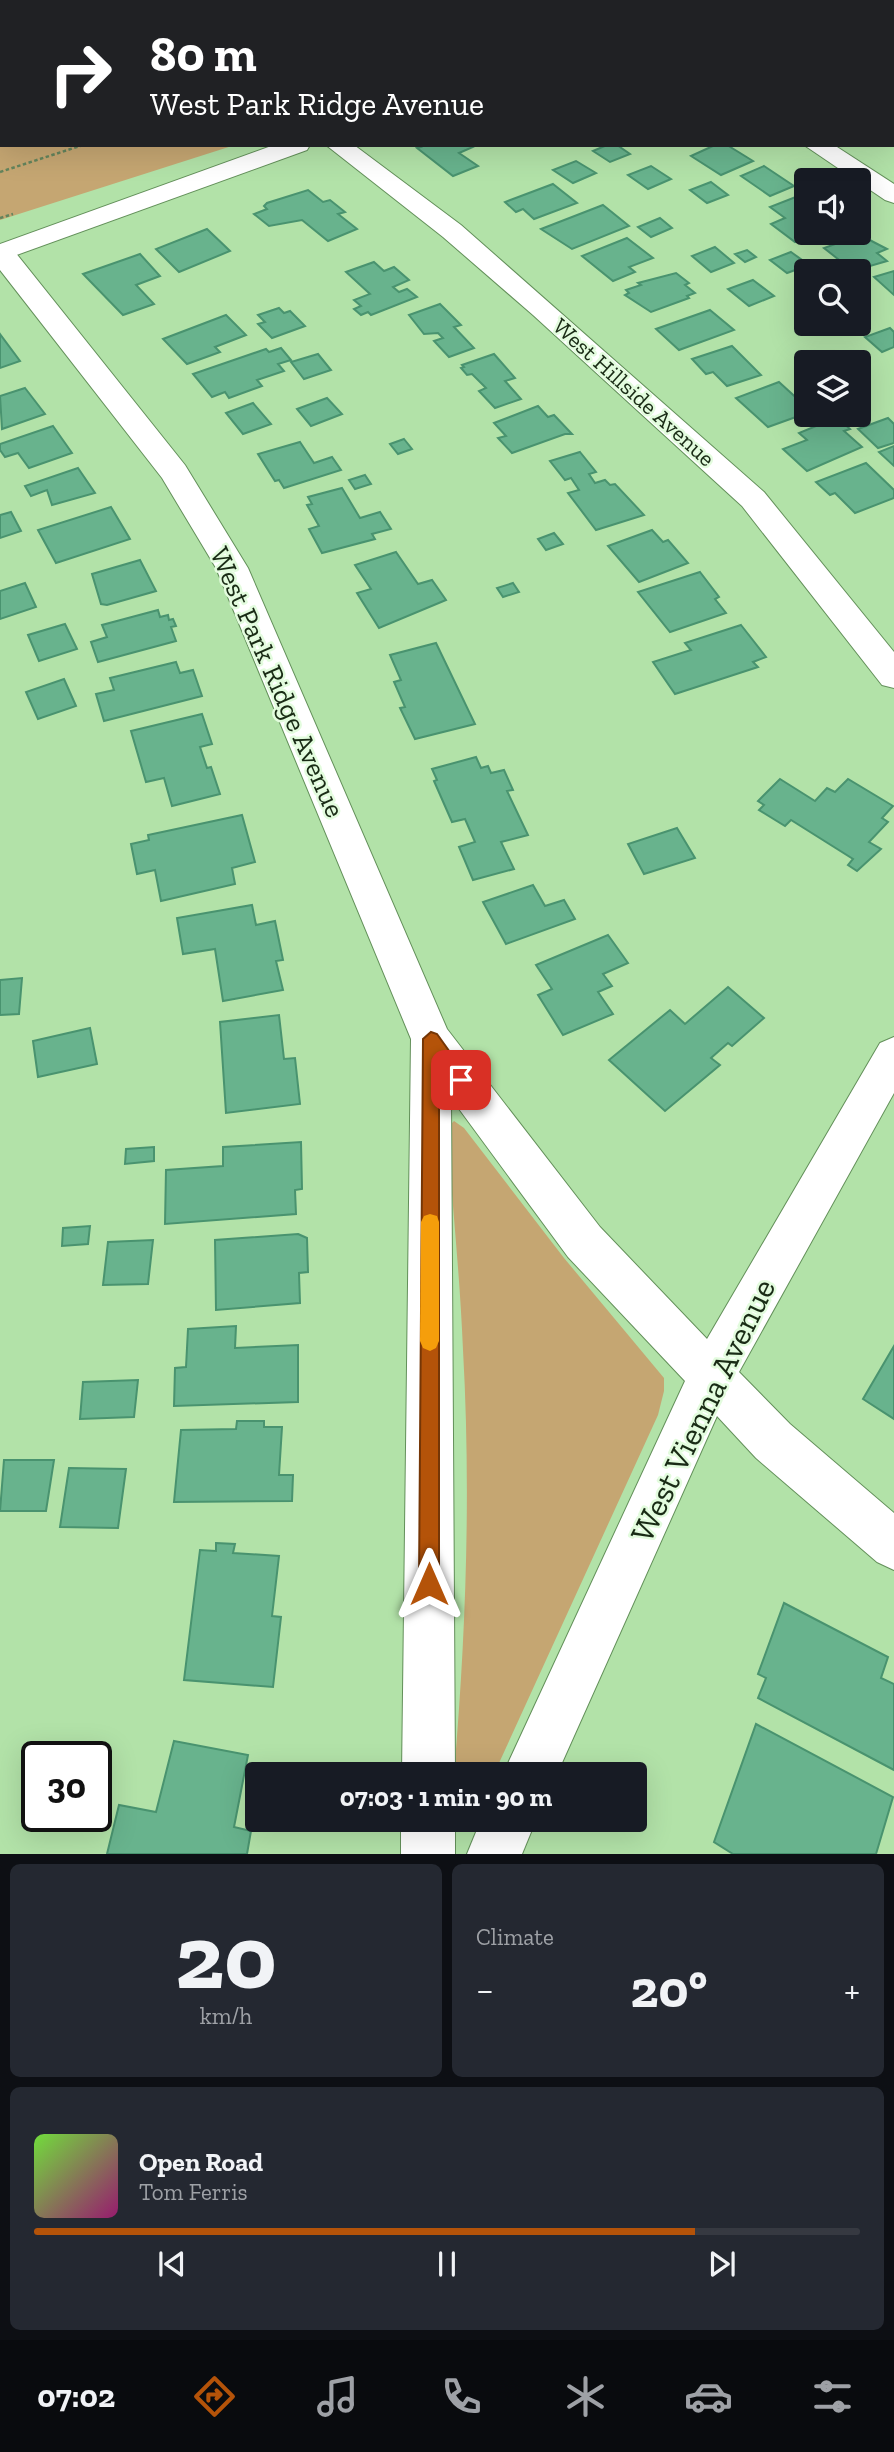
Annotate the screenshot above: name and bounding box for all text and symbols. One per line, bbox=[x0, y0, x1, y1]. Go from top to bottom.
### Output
text: 80 m bbox=[150, 25, 257, 84]
icon: right bbox=[35, 28, 126, 119]
text: West Park Ridge Avenue bbox=[150, 85, 484, 123]
map controls bbox=[794, 168, 871, 427]
button: sound bbox=[794, 168, 871, 245]
button: search bbox=[794, 259, 871, 336]
street label: West Hillside Avenue bbox=[547, 312, 721, 472]
button: layers bbox=[794, 350, 871, 427]
street label: West Park Ridge Avenue bbox=[203, 542, 352, 822]
pin bbox=[431, 1050, 491, 1110]
icon: arrive bbox=[442, 1061, 480, 1099]
street label: West Vienna Avenue bbox=[622, 1272, 783, 1548]
position arrow bbox=[392, 1547, 466, 1621]
speed limit sign: 30 bbox=[21, 1741, 112, 1832]
text: 07:03 · 1 min · 90 m bbox=[340, 1781, 552, 1813]
text: 20 bbox=[175, 1902, 277, 2011]
text: Climate bbox=[476, 1923, 554, 1951]
text: 20° bbox=[631, 1958, 707, 2020]
text: − bbox=[476, 1967, 494, 2013]
text: + bbox=[844, 1967, 860, 2013]
text: km/h bbox=[200, 2002, 252, 2030]
text: Open Road bbox=[139, 2146, 263, 2178]
text: Tom Ferris bbox=[139, 2178, 248, 2206]
icon: previous bbox=[153, 2245, 191, 2283]
icon: pause bbox=[428, 2245, 466, 2283]
icon: next bbox=[703, 2245, 741, 2283]
icon: directions bbox=[190, 2372, 239, 2421]
icon: music bbox=[313, 2372, 362, 2421]
icon: phone bbox=[437, 2372, 486, 2421]
icon: climate bbox=[561, 2372, 610, 2421]
icon: car bbox=[684, 2372, 733, 2421]
icon: filters bbox=[808, 2372, 857, 2421]
text: 07:02 bbox=[37, 2377, 115, 2415]

